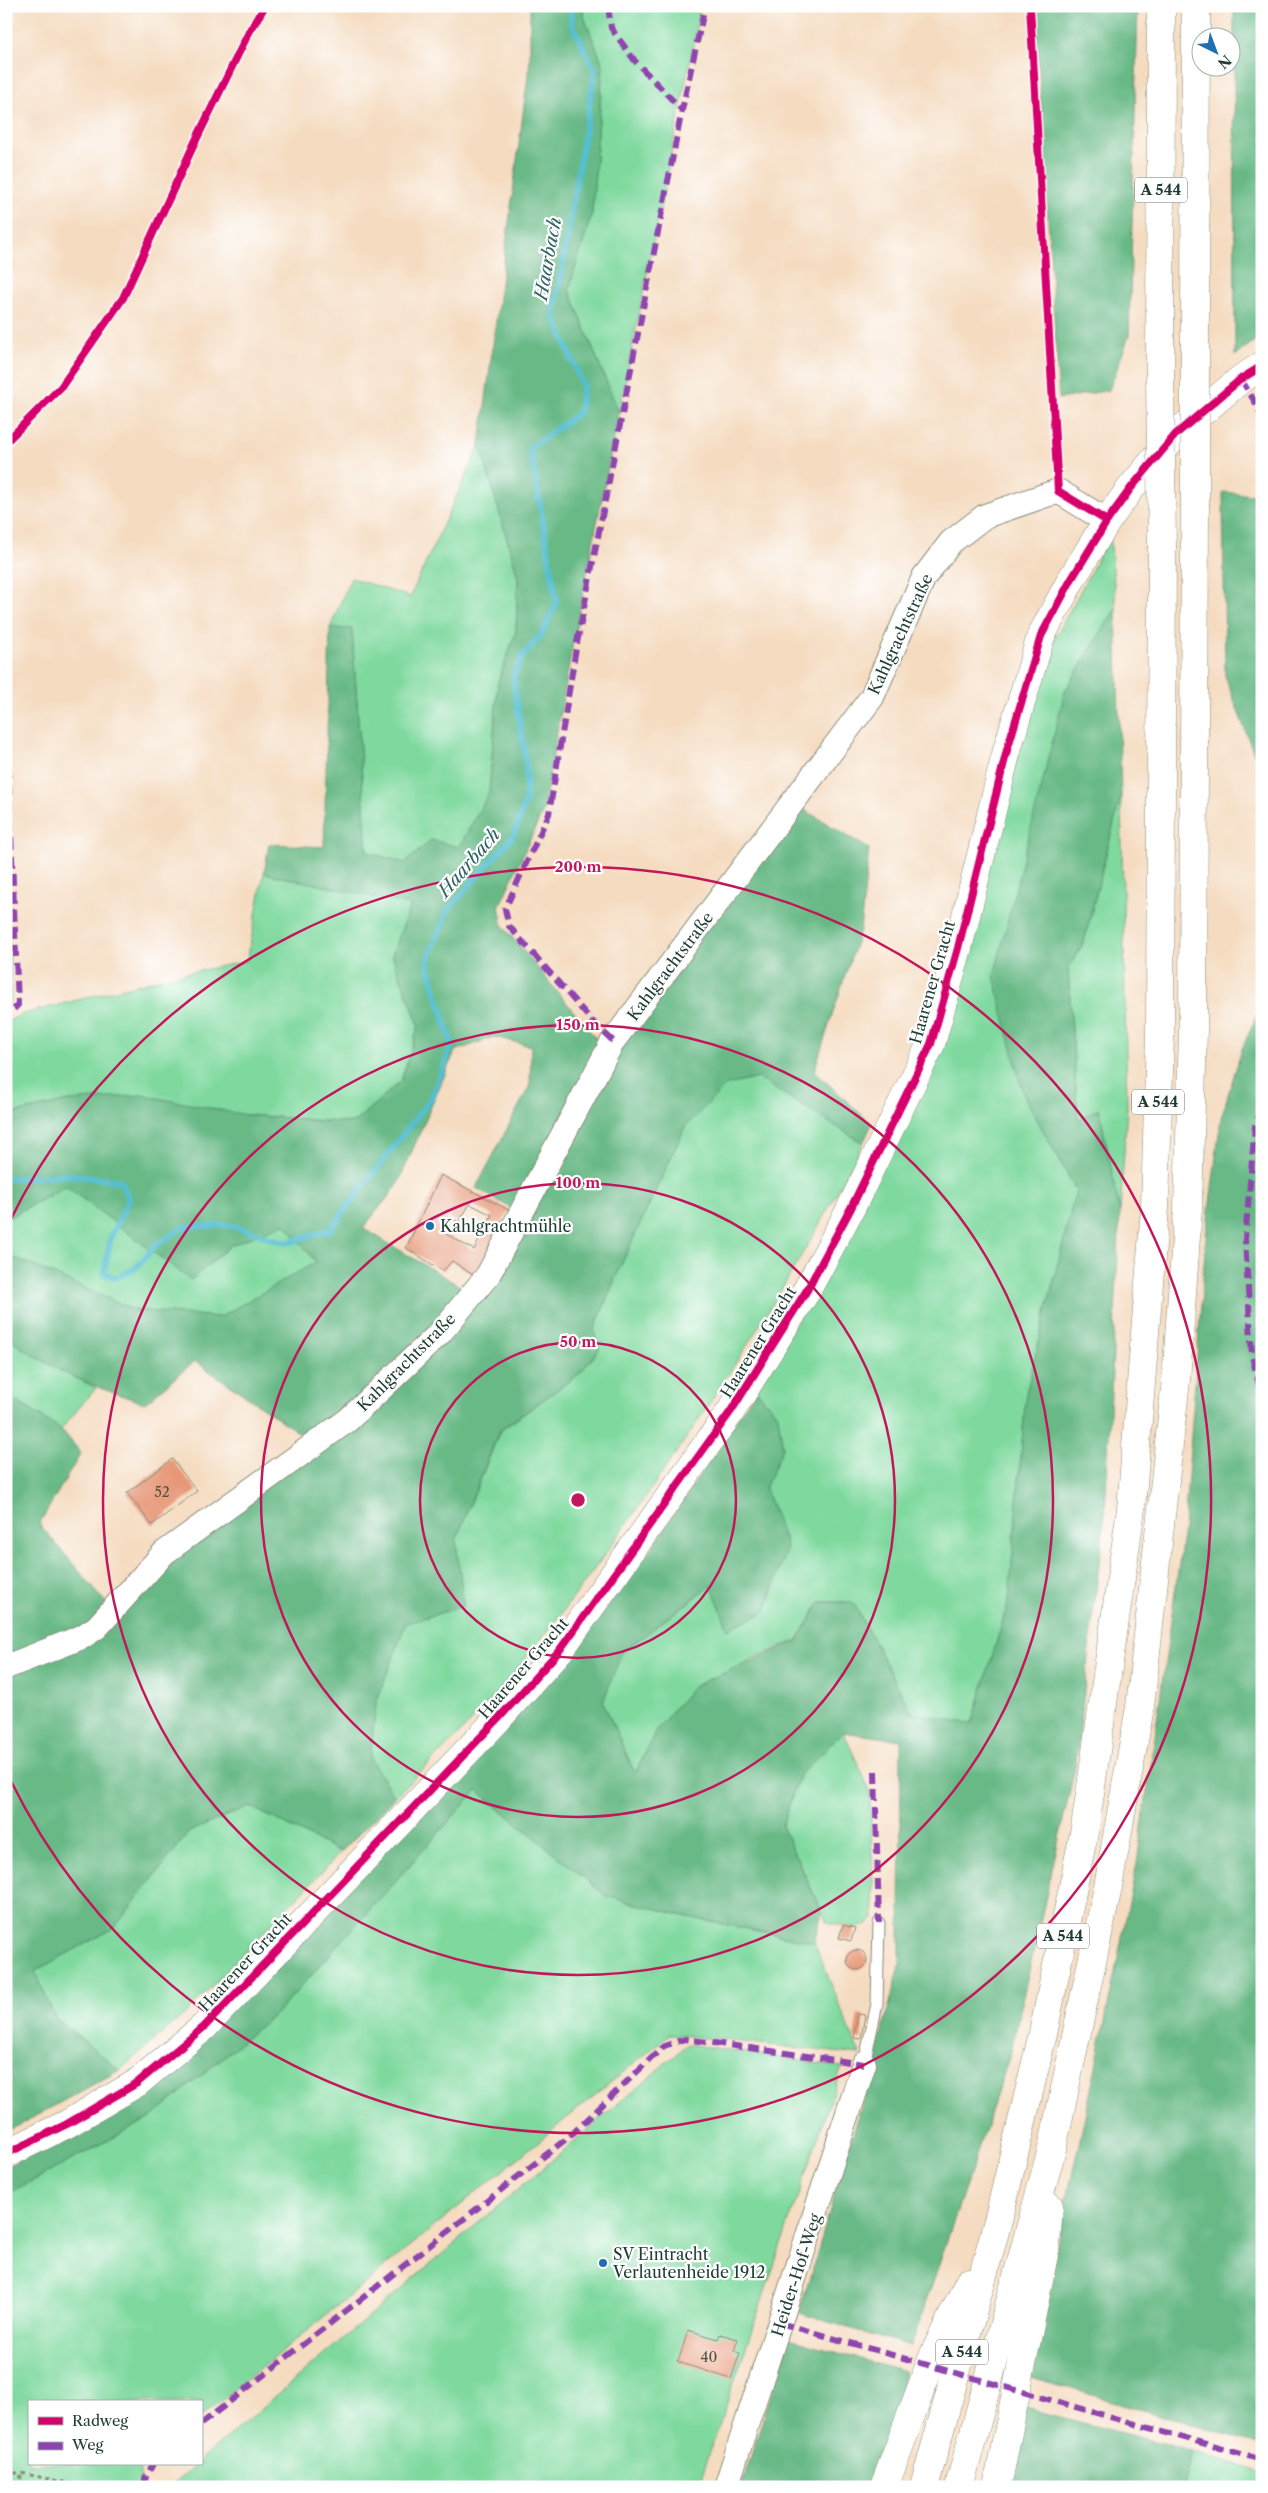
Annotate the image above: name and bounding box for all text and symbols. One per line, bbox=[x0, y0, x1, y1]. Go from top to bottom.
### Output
north arrow bbox=[1190, 28, 1240, 78]
text: N bbox=[1214, 51, 1235, 72]
road number: A 544 bbox=[1135, 178, 1187, 202]
water label: Haarbach bbox=[530, 216, 566, 304]
street label: Kahlgrachtstraße bbox=[863, 570, 937, 698]
water label: Haarbach bbox=[432, 824, 505, 903]
text: 200 m bbox=[555, 857, 601, 876]
street label: Kahlgrachtstraße bbox=[623, 908, 717, 1024]
street label: Haarener Gracht bbox=[905, 918, 959, 1046]
text: 150 m bbox=[556, 1015, 600, 1034]
road number: A 544 bbox=[1132, 1090, 1184, 1114]
text: 100 m bbox=[556, 1173, 600, 1192]
place label: Kahlgrachtmühle bbox=[440, 1216, 572, 1236]
marker: Kahlgrachtmühle bbox=[424, 1220, 436, 1232]
street label: Haarener Gracht bbox=[716, 1282, 800, 1401]
street label: Kahlgrachtstraße bbox=[353, 1309, 459, 1415]
text: 50 m bbox=[560, 1332, 596, 1351]
house number: 52 bbox=[154, 1483, 170, 1501]
centre of rings bbox=[569, 1491, 587, 1509]
street label: Haarener Gracht bbox=[474, 1613, 573, 1723]
street label: Haarener Gracht bbox=[194, 1908, 296, 2016]
road number: A 544 bbox=[1037, 1924, 1089, 1948]
street label: Heider-Hof-Weg bbox=[767, 2211, 825, 2339]
place label: SV Eintracht Verlautenheide 1912 bbox=[612, 2244, 765, 2282]
marker: SV Eintracht Verlautenheide 1912 bbox=[597, 2257, 609, 2269]
road number: A 544 bbox=[936, 2340, 988, 2364]
house number: 40 bbox=[701, 2348, 718, 2366]
legend bbox=[28, 2400, 202, 2466]
text: Radweg bbox=[72, 2411, 128, 2430]
text: Weg bbox=[71, 2435, 104, 2454]

